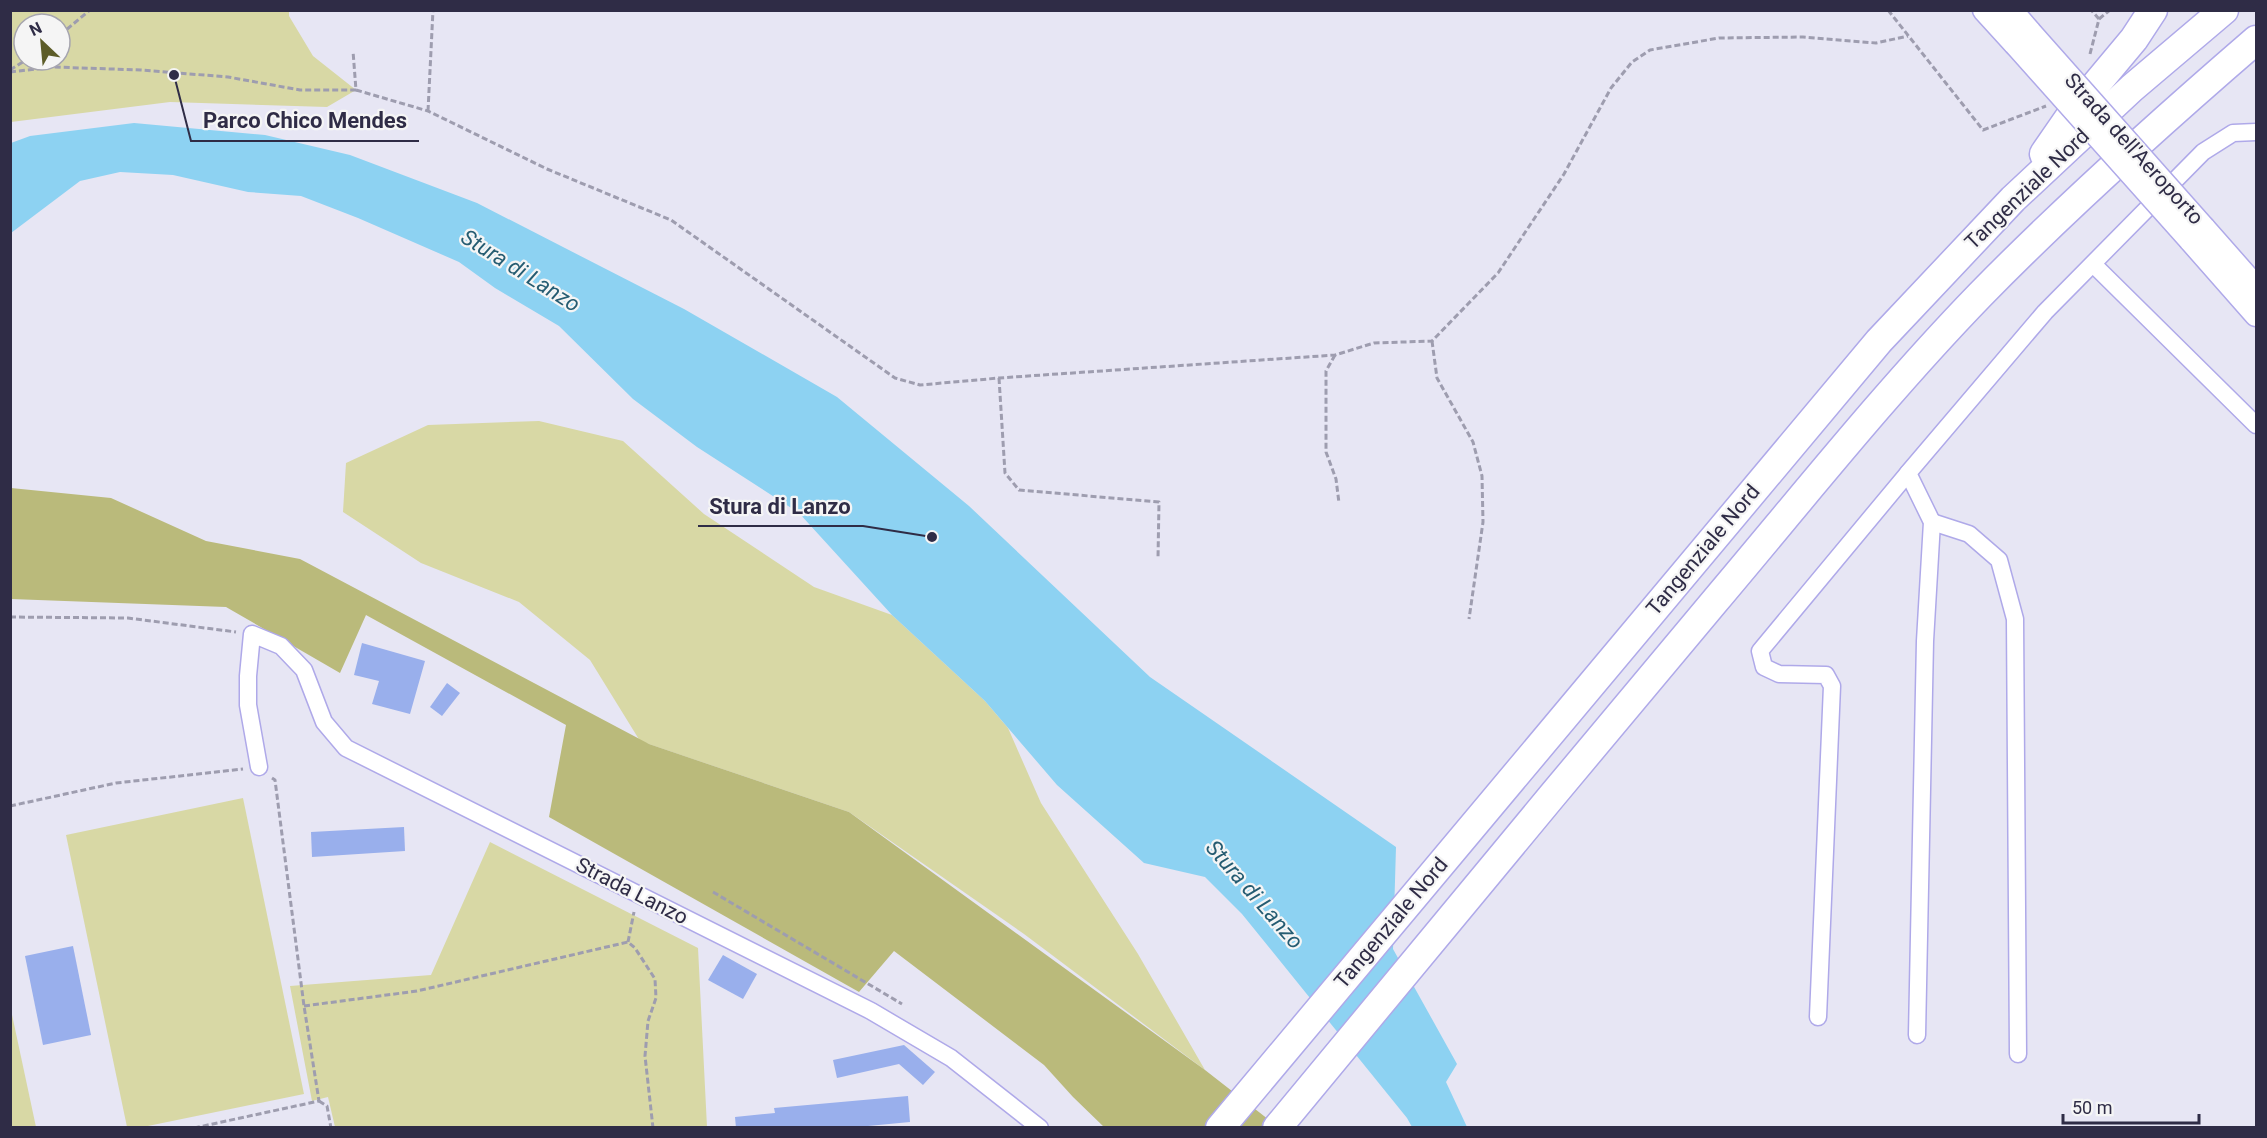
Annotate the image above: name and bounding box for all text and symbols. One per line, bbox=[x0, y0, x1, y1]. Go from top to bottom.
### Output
north arrow bbox=[12, 12, 72, 72]
text: N bbox=[26, 18, 45, 40]
street label: Strada dell'Aeroporto bbox=[2060, 68, 2208, 230]
callout: Parco Chico Mendes bbox=[191, 101, 419, 141]
text: Parco Chico Mendes bbox=[203, 108, 407, 133]
street label: Tangenziale Nord bbox=[1960, 124, 2094, 254]
water label: Stura di Lanzo bbox=[457, 224, 585, 317]
street label: Tangenziale Nord bbox=[1641, 480, 1765, 620]
callout: Stura di Lanzo bbox=[698, 486, 863, 526]
text: Stura di Lanzo bbox=[709, 494, 851, 519]
water label: Stura di Lanzo bbox=[1201, 835, 1308, 954]
street label: Strada Lanzo bbox=[572, 852, 692, 930]
street label: Tangenziale Nord bbox=[1329, 853, 1453, 993]
scale bar bbox=[2063, 1087, 2200, 1125]
text: 50 m bbox=[2072, 1097, 2112, 1118]

